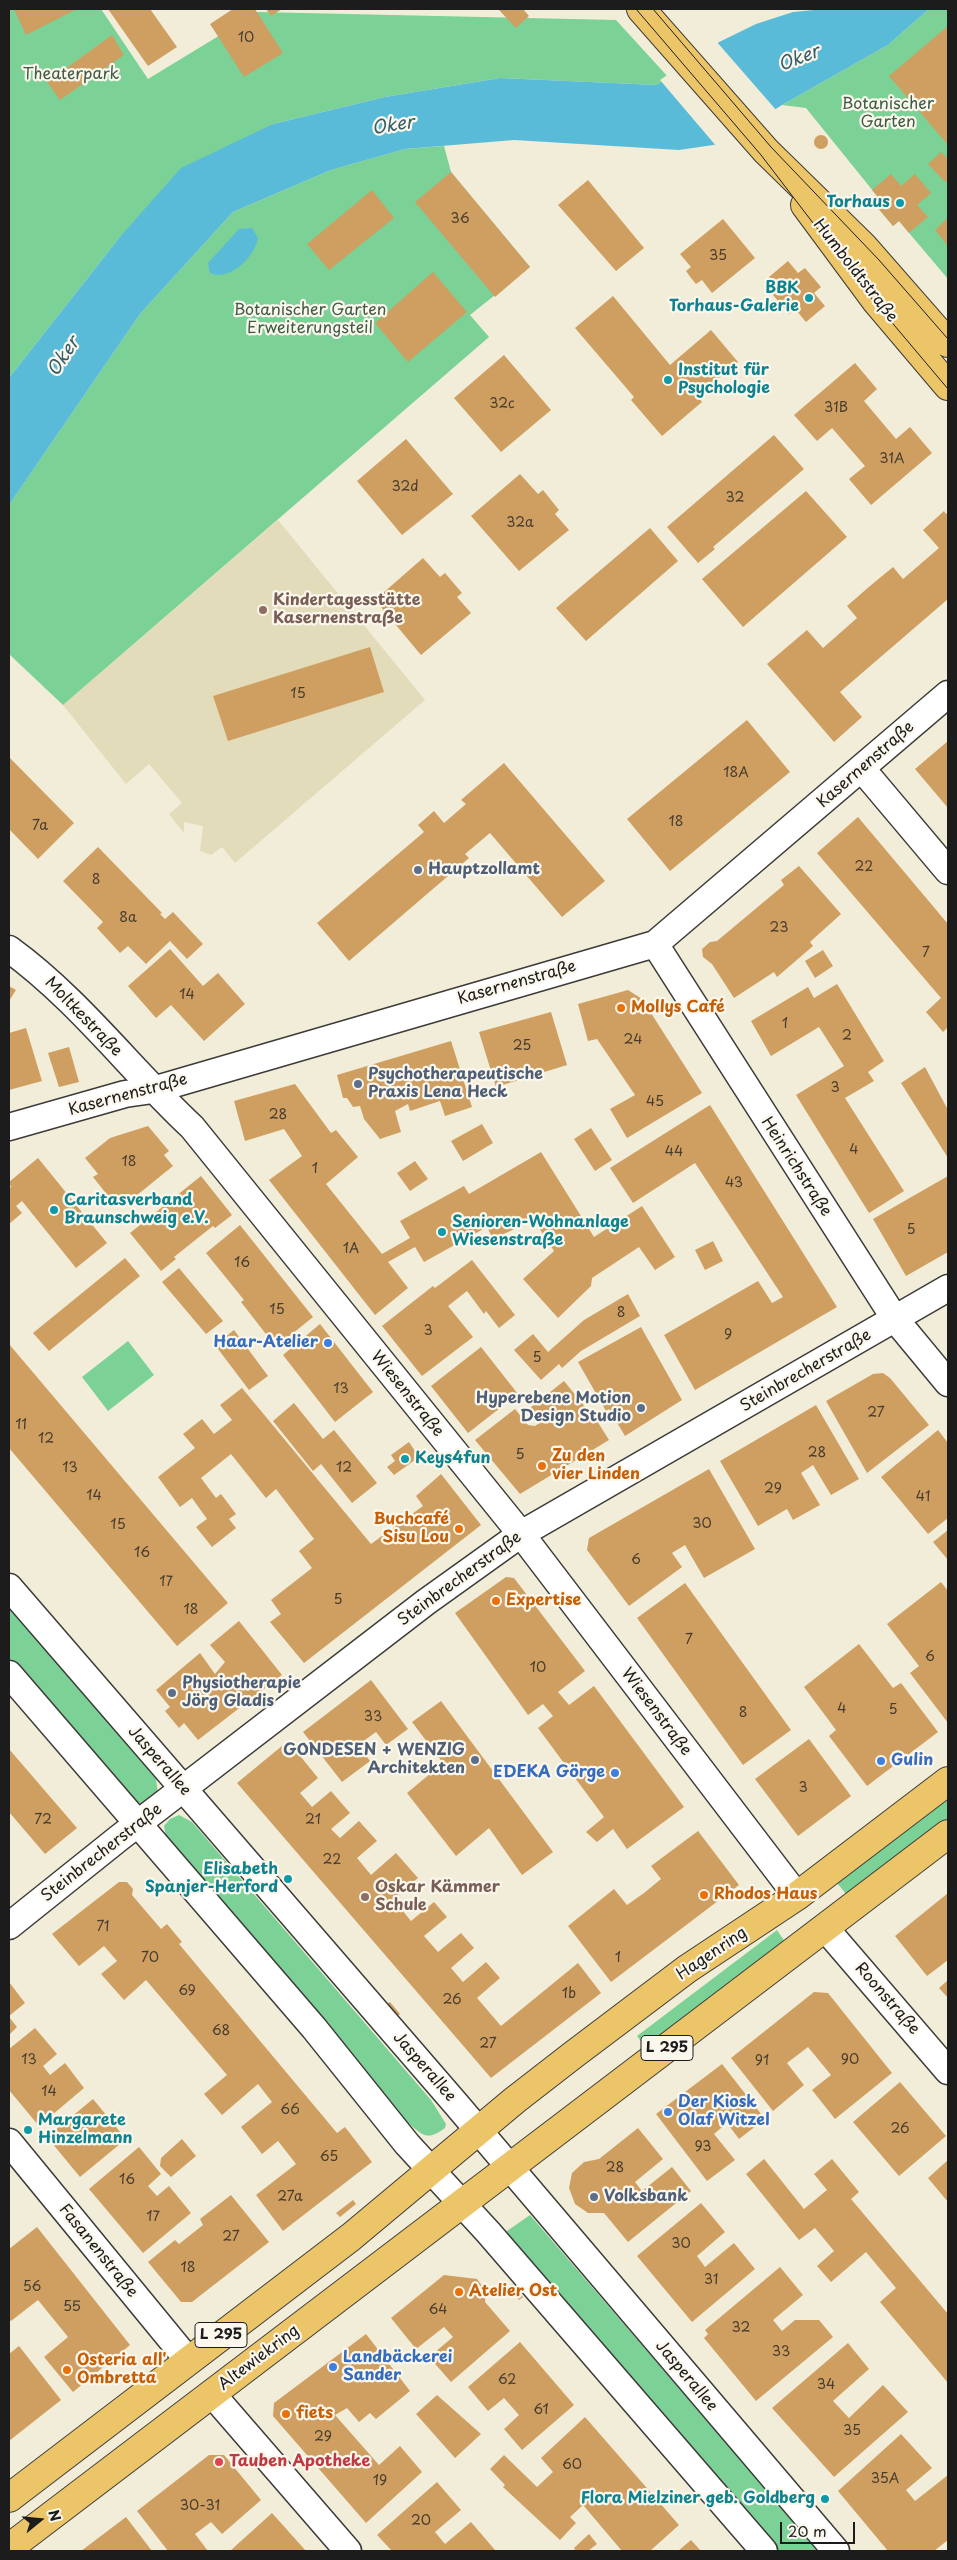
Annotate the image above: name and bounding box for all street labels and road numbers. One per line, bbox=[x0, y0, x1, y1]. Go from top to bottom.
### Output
street label: Humboldtstraße bbox=[809, 216, 901, 326]
street label: Kasernenstraße bbox=[814, 718, 918, 812]
street label: Kasernenstraße bbox=[456, 957, 578, 1009]
street label: Moltkestraße bbox=[40, 973, 126, 1061]
street label: Kasernenstraße bbox=[67, 1070, 189, 1120]
street label: Heinrichstraße bbox=[757, 1114, 835, 1220]
street label: Steinbrecherstraße bbox=[737, 1326, 875, 1416]
street label: Wiesenstraße bbox=[366, 1347, 448, 1441]
street label: Steinbrecherstraße bbox=[395, 1528, 525, 1630]
street label: Wiesenstraße bbox=[617, 1664, 695, 1760]
street label: Jasperallee bbox=[124, 1722, 194, 1800]
street label: Steinbrecherstraße bbox=[38, 1800, 166, 1906]
street label: Hagenring bbox=[673, 1923, 751, 1985]
street label: Roonstraße bbox=[851, 1959, 923, 2039]
street label: Jasperallee bbox=[389, 2028, 459, 2106]
road number: L 295 bbox=[641, 2036, 693, 2060]
street label: Fasanenstraße bbox=[55, 2200, 141, 2302]
street label: Altewiekring bbox=[215, 2321, 303, 2395]
road number: L 295 bbox=[195, 2322, 247, 2348]
street label: Jasperallee bbox=[651, 2337, 721, 2415]

